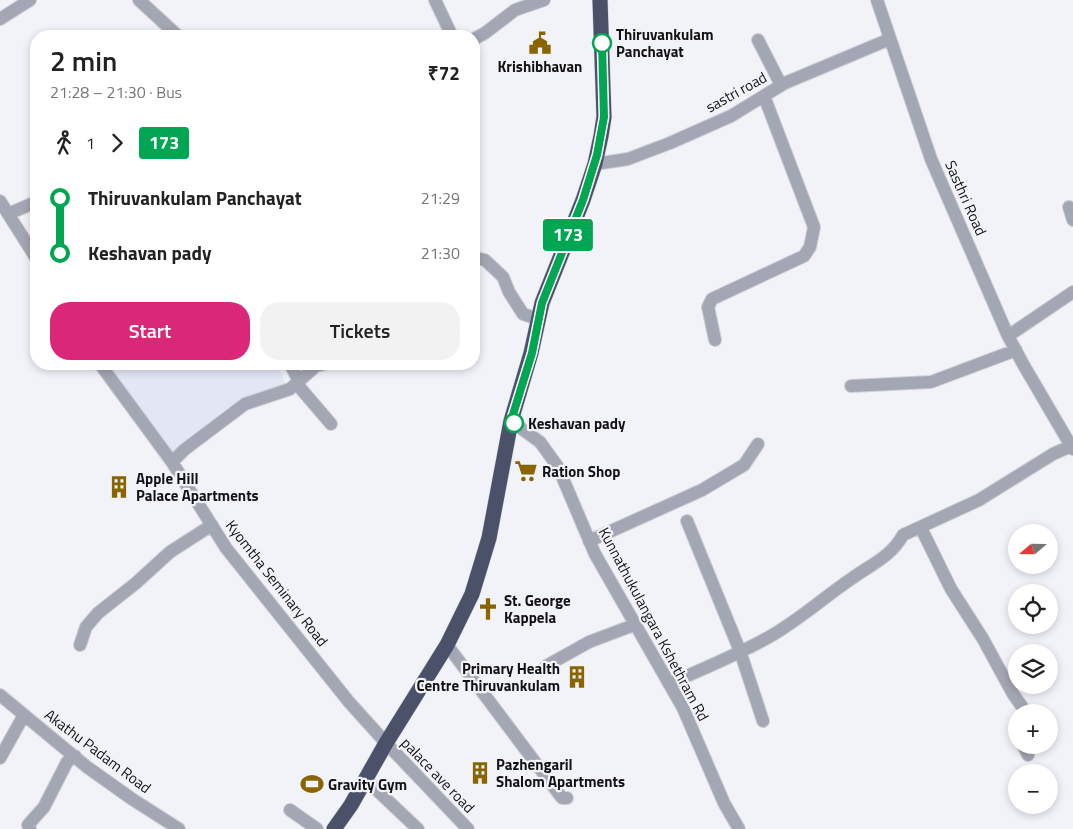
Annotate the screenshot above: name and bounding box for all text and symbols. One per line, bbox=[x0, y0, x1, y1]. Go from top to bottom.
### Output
place label: Thiruvankulam Panchayat bbox=[616, 23, 714, 63]
public building icon: Krishibhavan bbox=[527, 30, 553, 56]
marker: Thiruvankulam Panchayat bbox=[592, 33, 612, 53]
text: 2 min bbox=[50, 39, 117, 82]
place label: Krishibhavan bbox=[498, 55, 582, 78]
text: ₹72 bbox=[428, 58, 460, 87]
street label: sastri road bbox=[701, 66, 771, 118]
text: 21:28 – 21:30 · Bus bbox=[50, 80, 182, 104]
icon: walk bbox=[50, 129, 78, 157]
icon: forward bbox=[103, 129, 131, 157]
text: 173 bbox=[149, 129, 179, 156]
text: 1 bbox=[86, 131, 95, 155]
street label: Sasthri Road bbox=[939, 157, 993, 239]
text: Thiruvankulam Panchayat bbox=[88, 183, 302, 212]
text: 21:29 bbox=[421, 186, 460, 210]
line badge: 173 bbox=[539, 219, 597, 251]
text: 173 bbox=[553, 221, 583, 248]
text: Keshavan pady bbox=[88, 238, 211, 267]
text: 21:30 bbox=[421, 241, 460, 265]
button: Start bbox=[50, 302, 250, 360]
button: Tickets bbox=[260, 302, 460, 360]
place label: Keshavan pady bbox=[528, 412, 626, 435]
marker: Keshavan pady bbox=[504, 413, 524, 433]
supermarket icon: Ration Shop bbox=[513, 458, 539, 484]
place label: Ration Shop bbox=[542, 460, 620, 483]
place label: Apple Hill Palace Apartments bbox=[136, 467, 259, 507]
building icon: Apple Hill Palace Apartments bbox=[106, 474, 132, 500]
street label: Kyomtha Seminary Road bbox=[220, 515, 334, 651]
street label: Kunnathukulangara Kshethram Rd bbox=[593, 523, 715, 725]
north arrow bbox=[1008, 524, 1058, 574]
map controls bbox=[1008, 524, 1058, 814]
button: locate bbox=[1008, 584, 1058, 634]
place label: St. George Kappela bbox=[504, 589, 571, 629]
church icon: St. George Kappela bbox=[475, 596, 501, 622]
button: layers bbox=[1008, 644, 1058, 694]
place label: Primary Health Centre Thiruvankulam bbox=[416, 657, 560, 697]
building icon: Primary Health Centre Thiruvankulam bbox=[564, 664, 590, 690]
street label: Akathu Padam Road bbox=[40, 703, 156, 799]
button: + bbox=[1008, 704, 1058, 754]
street label: palace ave road bbox=[396, 732, 480, 818]
place label: Pazhengaril Shalom Apartments bbox=[496, 753, 625, 793]
building icon: Pazhengaril Shalom Apartments bbox=[467, 760, 493, 786]
button: − bbox=[1008, 764, 1058, 814]
sports icon: Gravity Gym bbox=[299, 771, 325, 797]
place label: Gravity Gym bbox=[328, 773, 407, 796]

